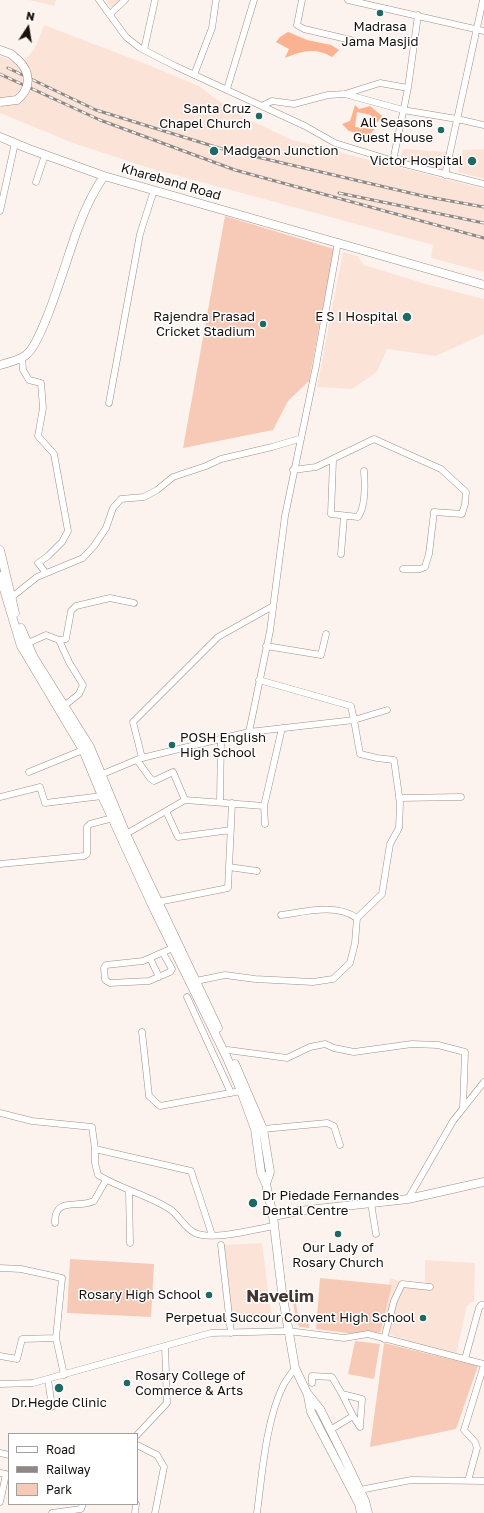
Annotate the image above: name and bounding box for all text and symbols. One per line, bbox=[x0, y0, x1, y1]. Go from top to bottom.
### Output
north arrow bbox=[8, 8, 48, 48]
marker: Madrasa Jama Masjid bbox=[375, 8, 385, 18]
text: N bbox=[25, 9, 36, 23]
place label: Madrasa Jama Masjid bbox=[341, 19, 419, 50]
place label: Santa Cruz Chapel Church bbox=[159, 101, 251, 132]
marker: Santa Cruz Chapel Church bbox=[254, 111, 264, 121]
place label: All Seasons Guest House bbox=[353, 115, 433, 146]
marker: All Seasons Guest House bbox=[436, 125, 446, 135]
place label: Madgaon Junction bbox=[223, 143, 339, 159]
marker: Madgaon Junction bbox=[208, 145, 220, 157]
place label: Victor Hospital bbox=[370, 153, 463, 169]
marker: Victor Hospital bbox=[466, 155, 478, 167]
street label: Khareband Road bbox=[119, 160, 223, 204]
place label: Rajendra Prasad Cricket Stadium bbox=[153, 309, 255, 340]
place label: E S I Hospital bbox=[315, 309, 398, 325]
marker: E S I Hospital bbox=[401, 311, 413, 323]
marker: Rajendra Prasad Cricket Stadium bbox=[258, 319, 268, 329]
place label: POSH English High School bbox=[180, 730, 266, 761]
marker: POSH English High School bbox=[167, 740, 177, 750]
place label: Dr Piedade Fernandes Dental Centre bbox=[262, 1188, 399, 1219]
marker: Dr Piedade Fernandes Dental Centre bbox=[247, 1197, 259, 1209]
marker: Our Lady of Rosary Church bbox=[333, 1229, 343, 1239]
place label: Our Lady of Rosary Church bbox=[292, 1240, 384, 1271]
place label: Rosary High School bbox=[79, 1287, 201, 1303]
district label: Navelim bbox=[246, 1287, 314, 1307]
marker: Rosary High School bbox=[204, 1290, 214, 1300]
place label: Perpetual Succour Convent High School bbox=[165, 1310, 415, 1326]
marker: Perpetual Succour Convent High School bbox=[418, 1313, 428, 1323]
place label: Rosary College of Commerce & Arts bbox=[135, 1368, 245, 1399]
marker: Rosary College of Commerce & Arts bbox=[122, 1378, 132, 1388]
marker: Dr.Hegde Clinic bbox=[53, 1382, 65, 1394]
place label: Dr.Hegde Clinic bbox=[11, 1395, 107, 1411]
legend bbox=[8, 1433, 138, 1505]
text: Road bbox=[46, 1442, 75, 1457]
text: Railway bbox=[46, 1462, 91, 1477]
text: Park bbox=[46, 1482, 72, 1497]

